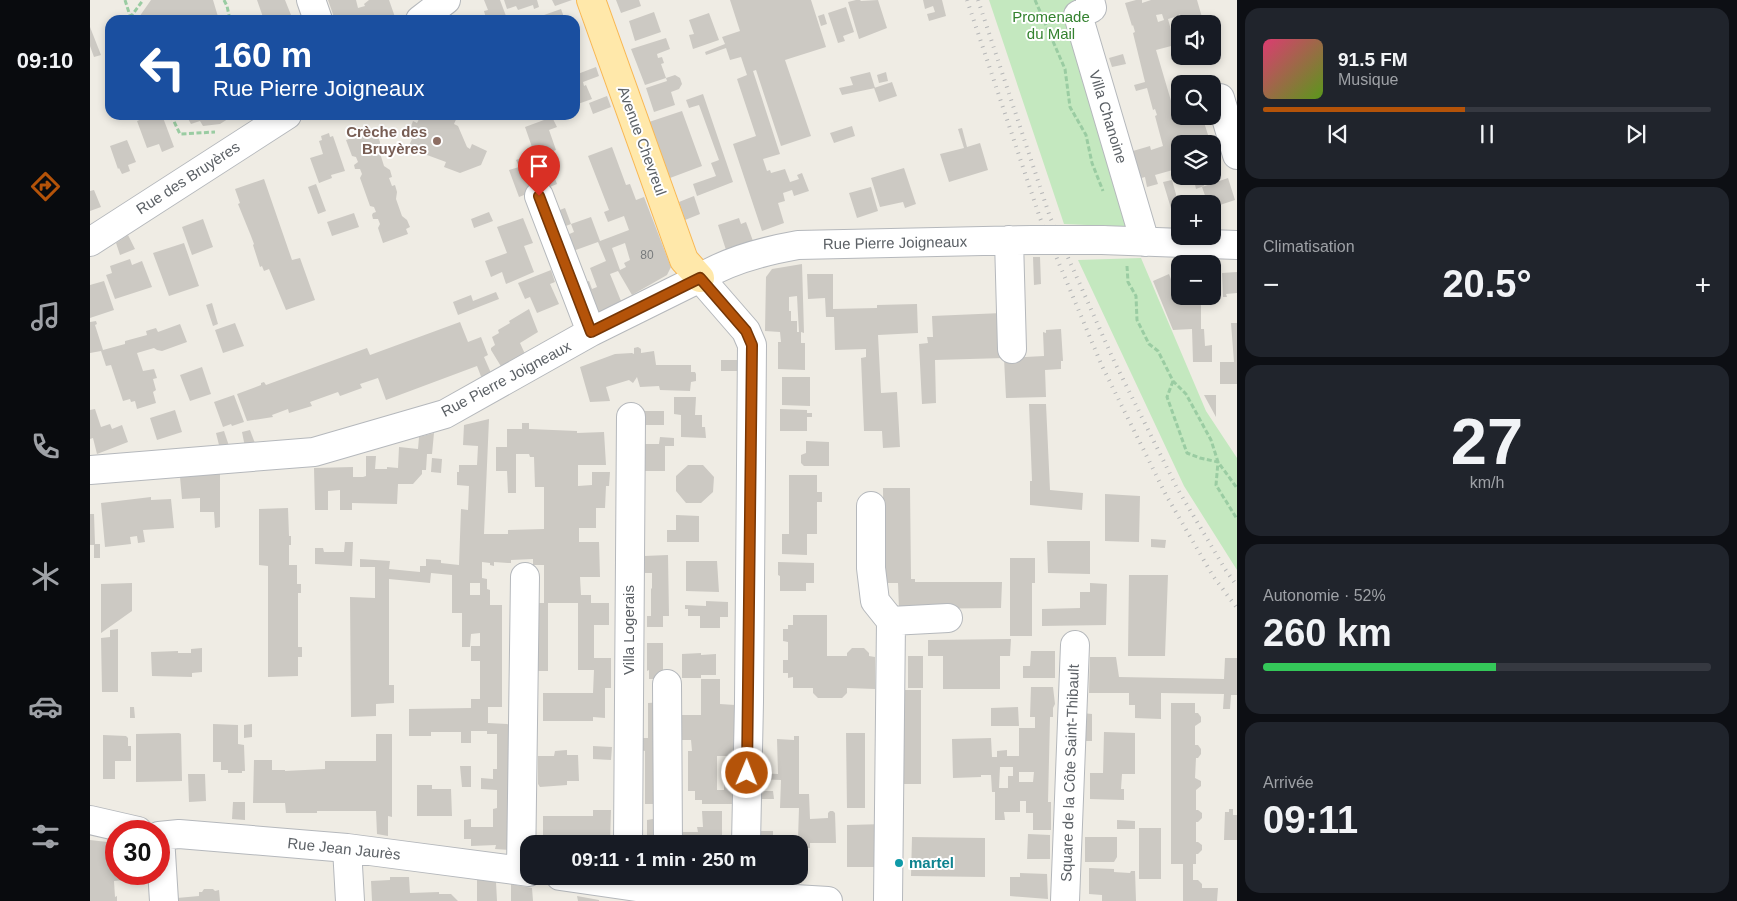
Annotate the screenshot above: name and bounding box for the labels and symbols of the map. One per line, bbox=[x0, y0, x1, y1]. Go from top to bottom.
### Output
park label: Promenade du Mail bbox=[1012, 8, 1090, 42]
street label: Villa Chanoine bbox=[1086, 68, 1131, 165]
street label: Avenue Chevreul bbox=[615, 84, 670, 198]
place label: Crèche des Bruyères bbox=[346, 123, 427, 157]
marker: Crèche des Bruyères bbox=[431, 135, 443, 147]
street label: Rue des Bruyères bbox=[133, 138, 243, 217]
pin bbox=[518, 145, 560, 196]
street label: Rue Pierre Joigneaux bbox=[823, 233, 968, 252]
house number: 80 bbox=[640, 248, 654, 262]
street label: Rue Pierre Joigneaux bbox=[438, 337, 574, 420]
street label: Villa Logerais bbox=[620, 585, 637, 675]
street label: Square de la Côte Saint-Thibault bbox=[1057, 663, 1082, 882]
position arrow bbox=[720, 746, 772, 798]
speed limit sign: 30 bbox=[105, 820, 170, 885]
street label: Rue Jean Jaurès bbox=[287, 834, 401, 863]
place label: martel bbox=[909, 854, 954, 871]
marker: martel bbox=[893, 857, 905, 869]

